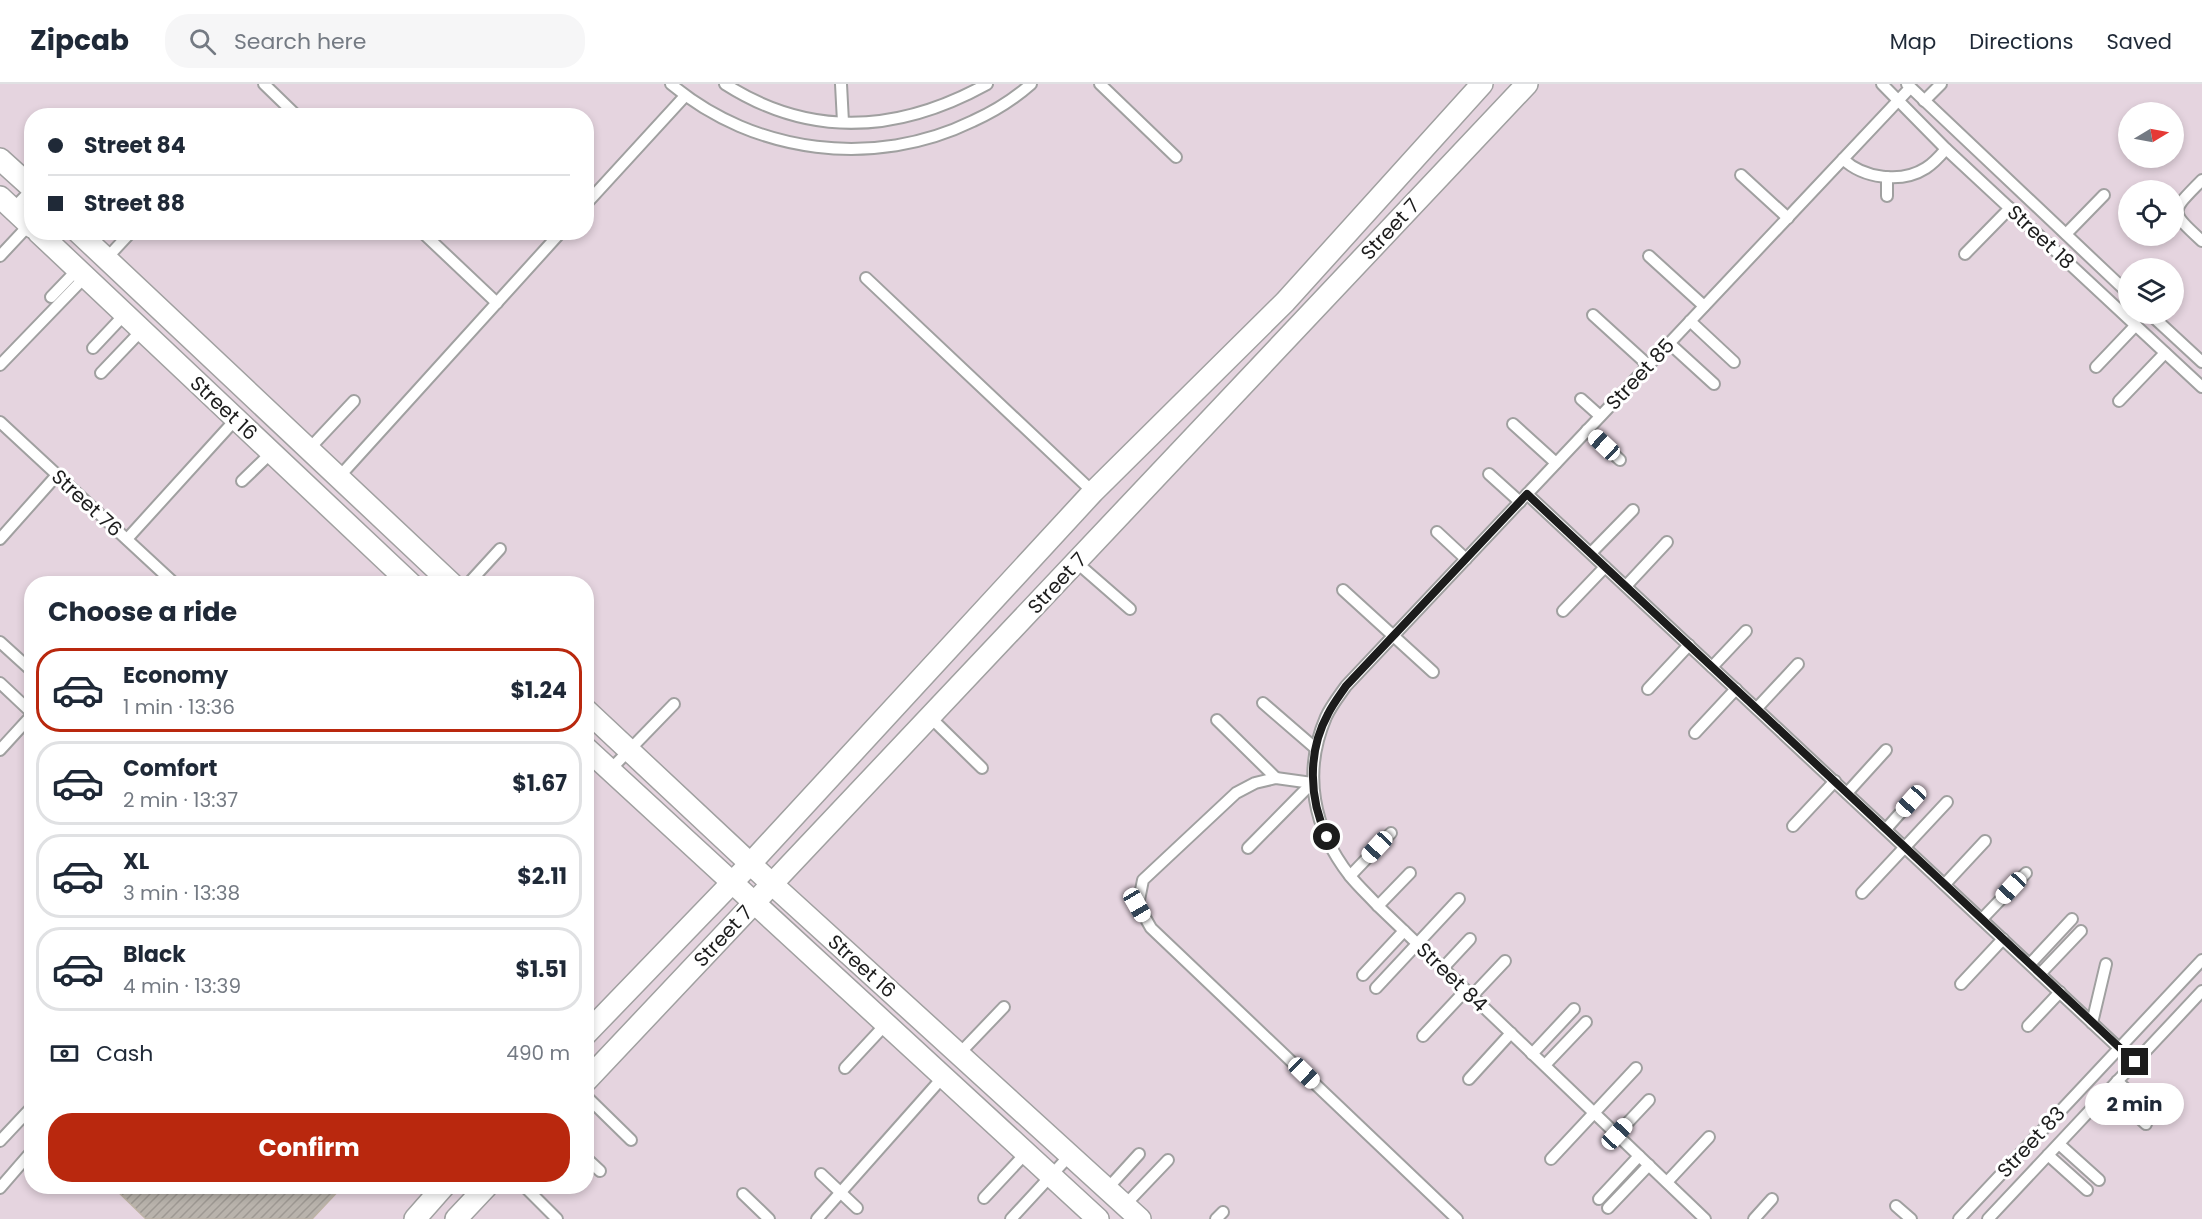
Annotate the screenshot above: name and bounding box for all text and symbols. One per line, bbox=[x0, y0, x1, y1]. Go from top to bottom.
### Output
search box bbox=[165, 14, 585, 68]
text: Zipcab bbox=[30, 21, 129, 60]
icon: search bbox=[186, 25, 219, 58]
text: Search here bbox=[234, 26, 366, 57]
text: Map bbox=[1890, 27, 1936, 56]
text: Directions bbox=[1969, 27, 2073, 56]
text: Saved bbox=[2106, 27, 2172, 56]
north arrow bbox=[2118, 102, 2184, 168]
map controls bbox=[2118, 102, 2184, 324]
text: Street 84 bbox=[84, 130, 186, 161]
button: locate bbox=[2118, 180, 2184, 246]
text: Street 88 bbox=[84, 188, 185, 219]
street label: Street 7 bbox=[1354, 192, 1426, 266]
street label: Street 18 bbox=[2001, 198, 2081, 276]
button: layers bbox=[2118, 258, 2184, 324]
street label: Street 85 bbox=[1599, 332, 1681, 416]
street label: Street 16 bbox=[184, 369, 264, 447]
car bbox=[1585, 426, 1623, 464]
street label: Street 76 bbox=[45, 463, 129, 543]
street label: Street 7 bbox=[1021, 546, 1093, 620]
text: Choose a ride bbox=[48, 593, 237, 630]
text: Economy bbox=[123, 660, 228, 691]
icon: car bbox=[51, 663, 105, 717]
text: $1.24 bbox=[511, 675, 567, 706]
text: 1 min · 13:36 bbox=[123, 693, 235, 721]
text: Comfort bbox=[123, 753, 217, 784]
icon: car bbox=[51, 756, 105, 810]
text: $1.67 bbox=[512, 768, 567, 799]
car bbox=[1892, 782, 1930, 820]
text: 2 min · 13:37 bbox=[123, 786, 238, 814]
route start bbox=[1313, 823, 1340, 850]
car bbox=[1358, 828, 1396, 866]
text: XL bbox=[123, 846, 149, 877]
icon: car bbox=[51, 849, 105, 903]
text: $2.11 bbox=[517, 861, 567, 892]
car bbox=[1992, 869, 2030, 907]
text: 3 min · 13:38 bbox=[123, 879, 240, 907]
car bbox=[1120, 885, 1154, 925]
street label: Street 7 bbox=[687, 899, 759, 973]
street label: Street 16 bbox=[822, 928, 902, 1004]
street label: Street 84 bbox=[1410, 936, 1494, 1018]
text: Black bbox=[123, 939, 186, 970]
icon: car bbox=[51, 942, 105, 996]
text: $1.51 bbox=[515, 954, 567, 985]
text: 4 min · 13:39 bbox=[123, 972, 241, 1000]
icon: cash bbox=[48, 1037, 81, 1070]
text: Cash bbox=[96, 1038, 153, 1069]
text: 490 m bbox=[506, 1039, 570, 1067]
route end bbox=[2121, 1048, 2148, 1075]
car bbox=[1285, 1054, 1323, 1092]
callout: 2 min bbox=[2086, 1083, 2184, 1125]
text: 2 min bbox=[2106, 1090, 2163, 1118]
street label: Street 83 bbox=[1991, 1100, 2071, 1184]
button: Confirm bbox=[48, 1113, 570, 1182]
car bbox=[1598, 1115, 1636, 1153]

